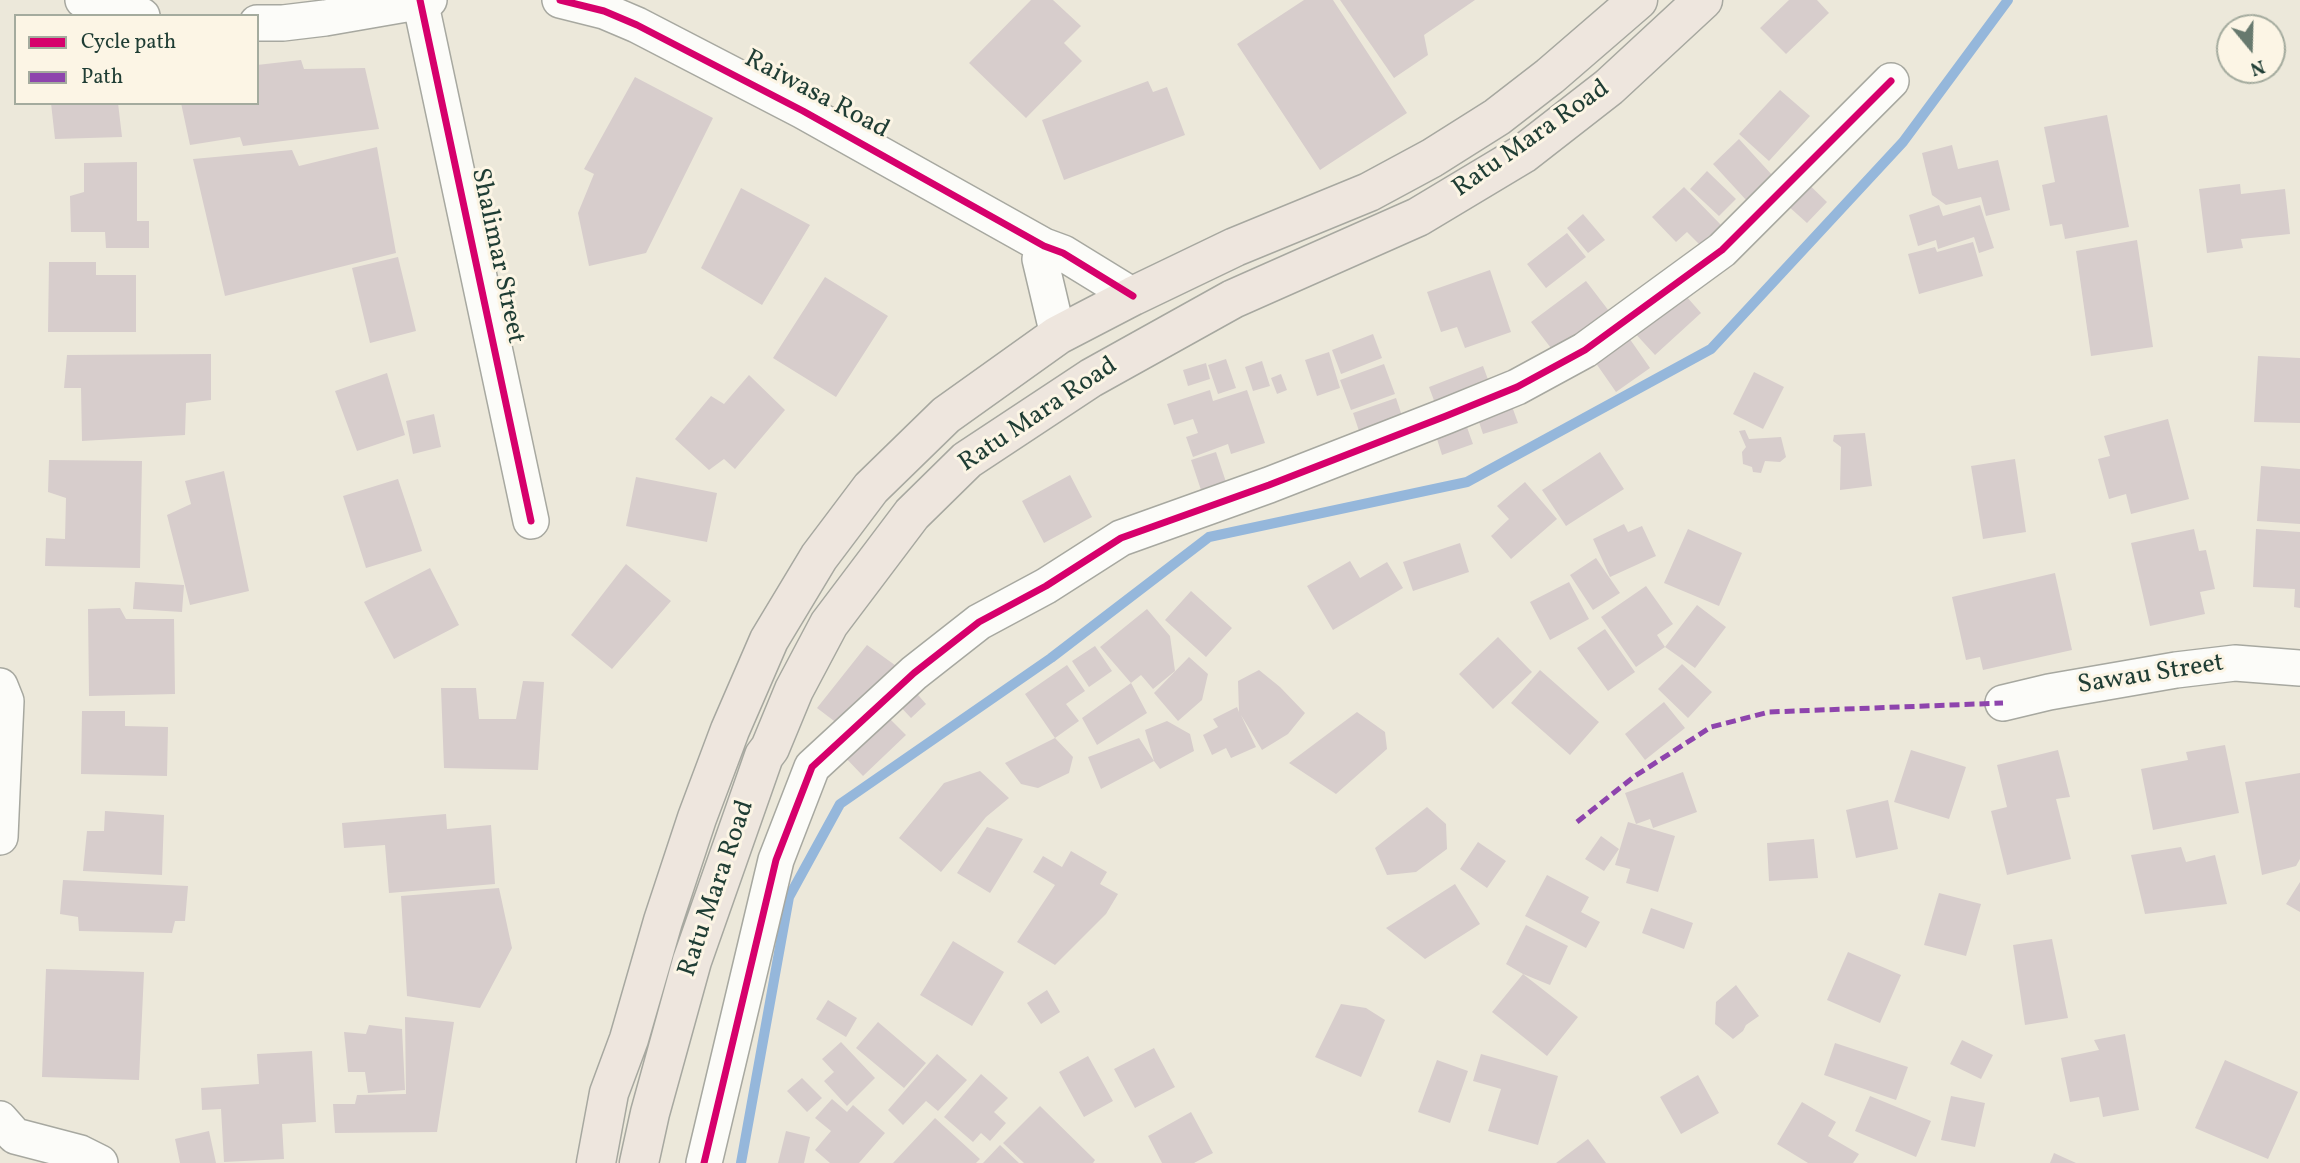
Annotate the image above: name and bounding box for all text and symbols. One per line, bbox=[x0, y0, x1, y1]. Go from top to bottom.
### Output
legend bbox=[14, 14, 259, 105]
north arrow bbox=[2216, 14, 2286, 84]
text: Cycle path bbox=[81, 28, 176, 57]
street label: Raiwasa Road bbox=[738, 45, 894, 147]
text: N bbox=[2246, 52, 2268, 81]
text: Path bbox=[81, 63, 123, 92]
street label: Ratu Mara Road bbox=[1448, 74, 1616, 206]
street label: Shalimar Street bbox=[462, 165, 530, 347]
street label: Ratu Mara Road bbox=[954, 352, 1124, 480]
street label: Sawau Street bbox=[2076, 649, 2226, 703]
street label: Ratu Mara Road bbox=[673, 797, 763, 981]

